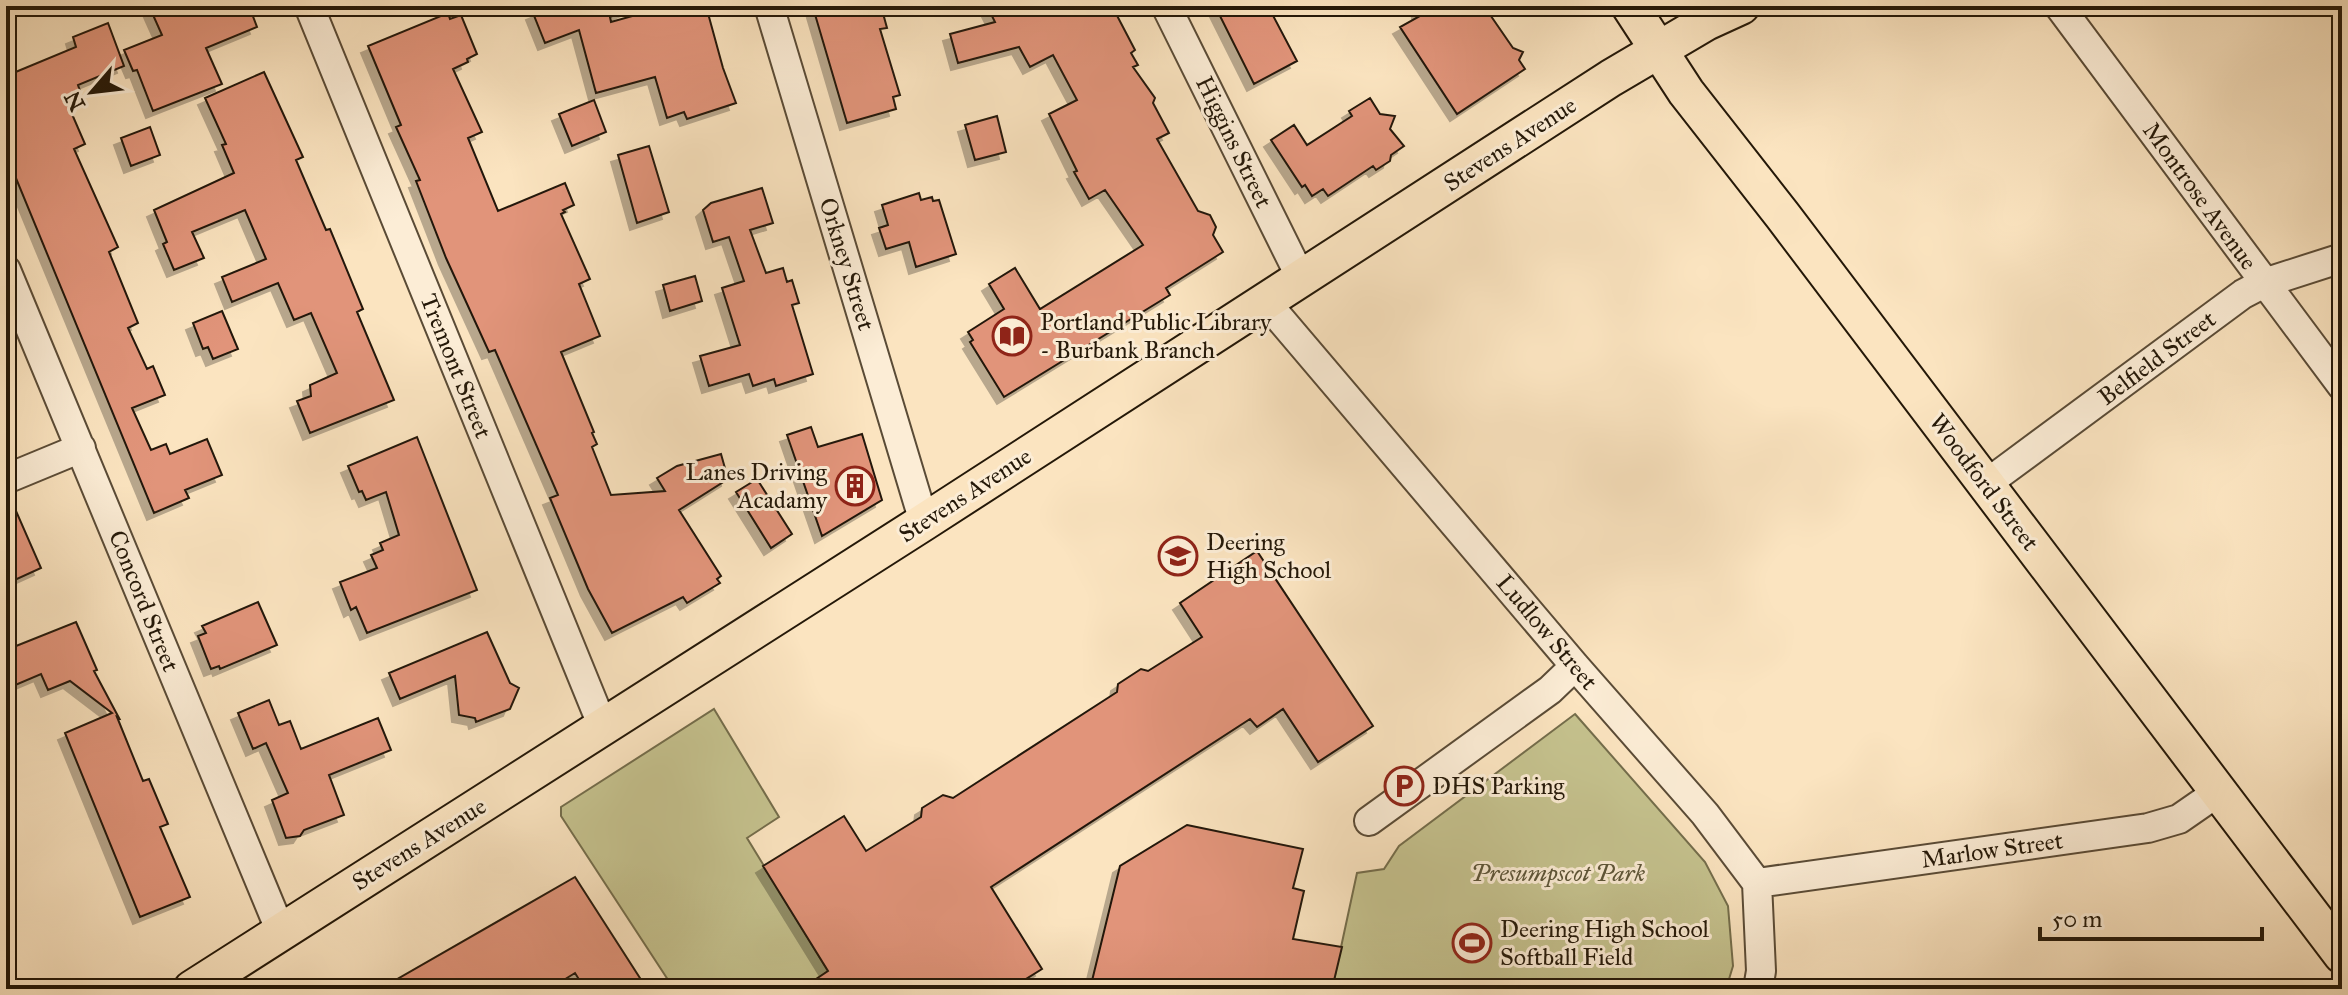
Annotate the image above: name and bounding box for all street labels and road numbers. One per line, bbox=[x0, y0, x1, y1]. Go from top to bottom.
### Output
street label: Higgins Street bbox=[1189, 71, 1279, 213]
street label: Stevens Avenue bbox=[1438, 90, 1582, 198]
street label: Montrose Avenue bbox=[2136, 116, 2264, 276]
street label: Orkney Street bbox=[813, 194, 882, 334]
street label: Tremont Street bbox=[413, 289, 499, 443]
street label: Belfield Street bbox=[2092, 304, 2222, 412]
street label: Woodford Street bbox=[1923, 407, 2046, 557]
street label: Stevens Avenue bbox=[893, 441, 1037, 549]
street label: Concord Street bbox=[102, 526, 186, 676]
street label: Ludlow Street bbox=[1490, 568, 1604, 696]
street label: Stevens Avenue bbox=[346, 791, 492, 897]
street label: Marlow Street bbox=[1919, 825, 2065, 875]

